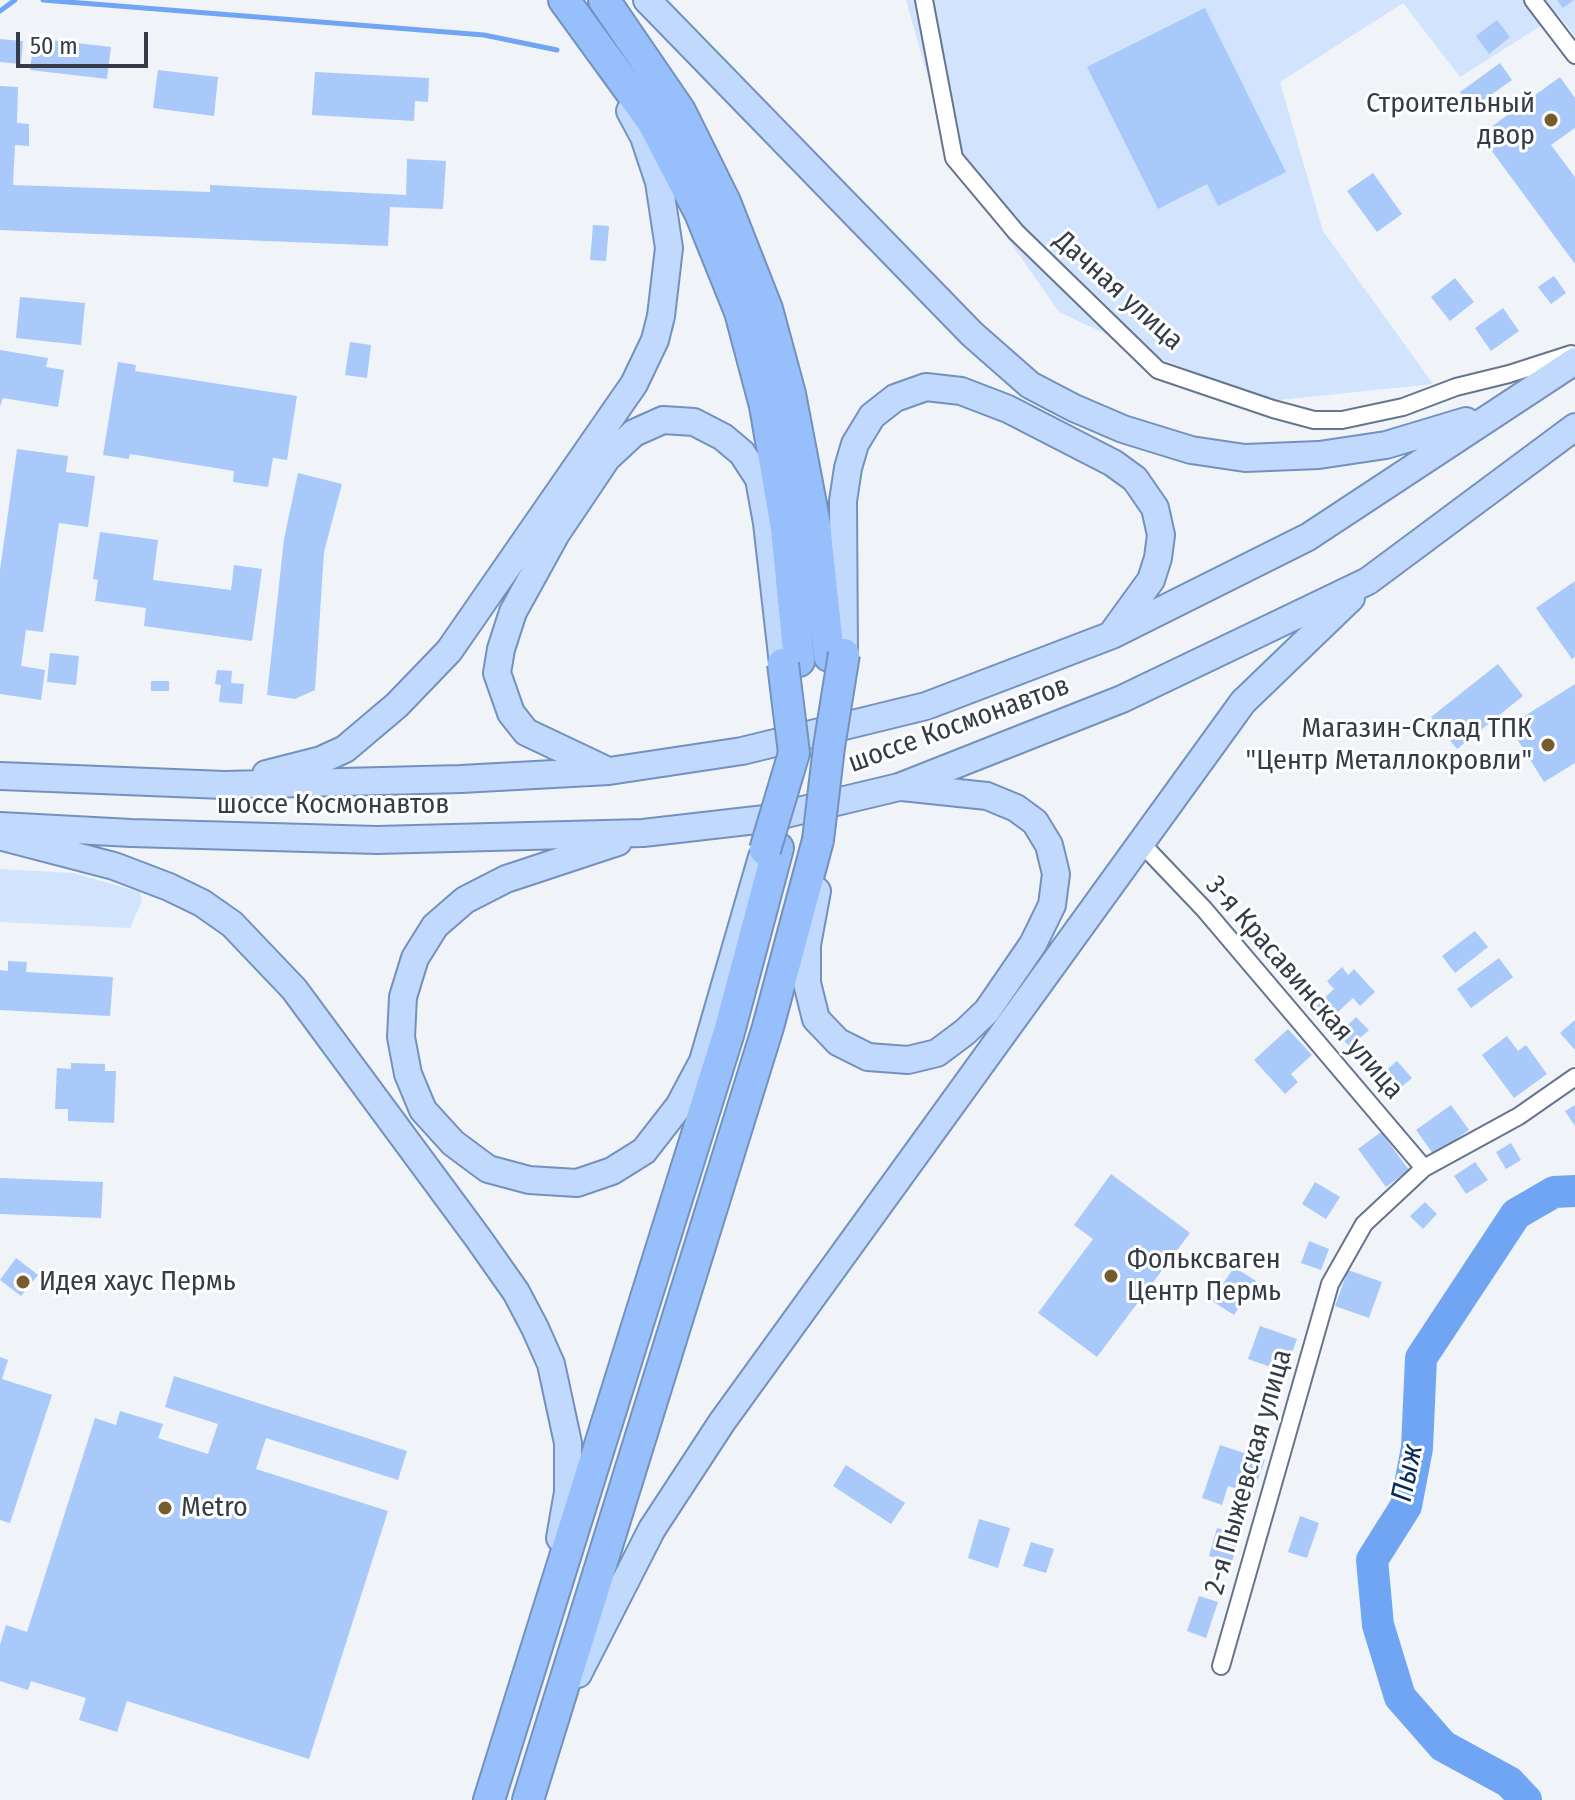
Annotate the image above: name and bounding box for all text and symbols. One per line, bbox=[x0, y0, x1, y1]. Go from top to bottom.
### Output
scale bar bbox=[20, 16, 152, 66]
text: 50 m bbox=[30, 32, 78, 60]
place label: Строительный двор bbox=[1366, 87, 1535, 153]
marker: Строительный двор bbox=[1542, 111, 1560, 129]
street label: Дачная улица bbox=[1046, 224, 1190, 358]
street label: шоссе Космонавтов bbox=[844, 669, 1074, 781]
place label: Магазин-Склад ТПК "Центр Металлокровли" bbox=[1246, 712, 1532, 778]
marker: Магазин-Склад ТПК "Центр Металлокровли" bbox=[1539, 736, 1557, 754]
street label: шоссе Космонавтов bbox=[217, 788, 449, 822]
street label: 3-я Красавинская улица bbox=[1198, 869, 1410, 1107]
place label: Фольксваген Центр Пермь bbox=[1127, 1243, 1281, 1309]
place label: Идея хаус Пермь bbox=[39, 1265, 236, 1299]
marker: Фольксваген Центр Пермь bbox=[1102, 1267, 1120, 1285]
marker: Идея хаус Пермь bbox=[14, 1273, 32, 1291]
street label: 2-я Пыжевская улица bbox=[1198, 1346, 1300, 1598]
water label: Пыж bbox=[1384, 1441, 1432, 1505]
place label: Metro bbox=[181, 1491, 248, 1525]
marker: Metro bbox=[156, 1499, 174, 1517]

